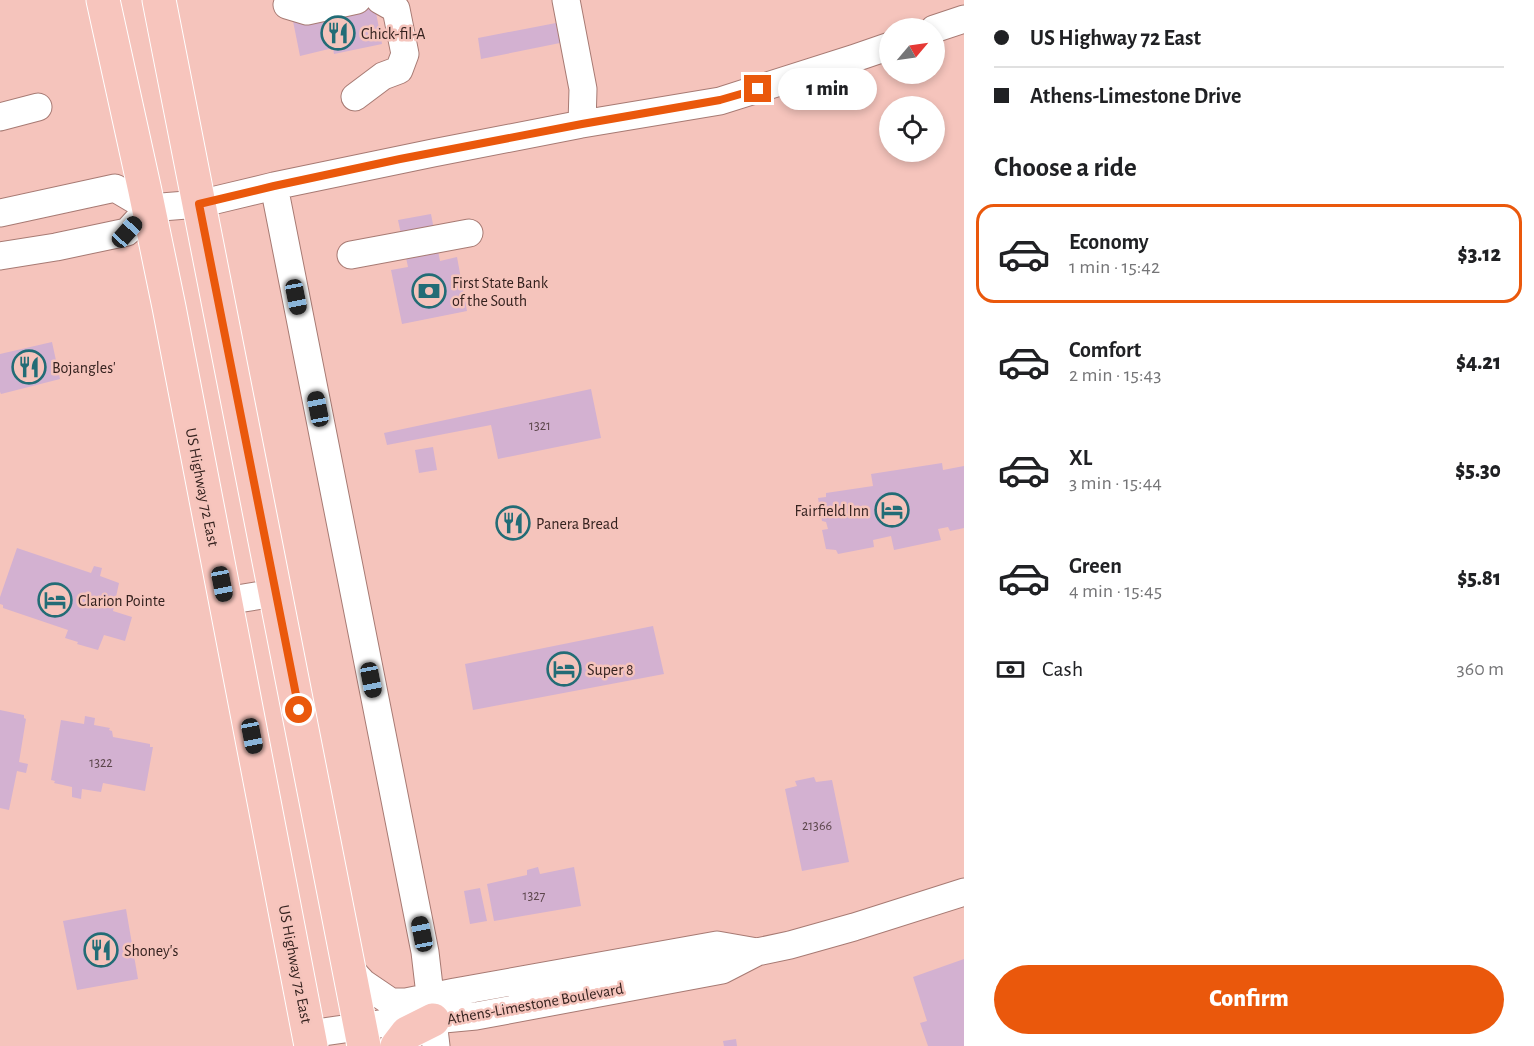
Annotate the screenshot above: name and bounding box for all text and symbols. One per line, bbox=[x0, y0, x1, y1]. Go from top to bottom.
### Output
restaurant icon: Chick-fil-A bbox=[320, 15, 356, 51]
north arrow bbox=[879, 18, 945, 84]
map controls bbox=[879, 18, 945, 162]
place label: Chick-fil-A bbox=[361, 26, 426, 42]
text: US Highway 72 East bbox=[1030, 27, 1201, 49]
callout: 1 min bbox=[779, 68, 878, 110]
route end bbox=[744, 75, 771, 102]
text: 1 min bbox=[806, 79, 849, 99]
text: Athens-Limestone Drive bbox=[1030, 85, 1241, 107]
button: locate bbox=[879, 96, 945, 162]
text: Choose a ride bbox=[994, 154, 1137, 181]
car bbox=[108, 213, 146, 251]
icon: car bbox=[997, 227, 1051, 281]
text: Economy bbox=[1069, 231, 1149, 253]
text: $3.12 bbox=[1458, 243, 1501, 265]
text: 1 min · 15:42 bbox=[1069, 257, 1160, 277]
bank icon: First State Bank of the South bbox=[411, 273, 447, 309]
place label: First State Bank of the South bbox=[452, 275, 549, 309]
car bbox=[284, 278, 308, 316]
icon: car bbox=[997, 335, 1051, 389]
text: Comfort bbox=[1069, 339, 1141, 361]
restaurant icon: Bojangles' bbox=[11, 349, 47, 385]
text: $4.21 bbox=[1456, 351, 1501, 373]
place label: Bojangles' bbox=[52, 360, 116, 377]
text: 2 min · 15:43 bbox=[1069, 365, 1161, 385]
car bbox=[306, 390, 330, 428]
house number: 1321 bbox=[529, 419, 551, 433]
street label: US Highway 72 East bbox=[182, 427, 221, 548]
icon: car bbox=[997, 443, 1051, 497]
text: XL bbox=[1069, 447, 1092, 469]
text: $5.30 bbox=[1455, 459, 1501, 481]
text: 3 min · 15:44 bbox=[1069, 473, 1162, 493]
hotel icon: Fairfield Inn bbox=[874, 492, 910, 528]
place label: Fairfield Inn bbox=[794, 503, 869, 519]
restaurant icon: Panera Bread bbox=[495, 505, 531, 541]
place label: Panera Bread bbox=[536, 516, 618, 532]
icon: car bbox=[997, 551, 1051, 605]
text: Green bbox=[1069, 555, 1122, 577]
car bbox=[210, 565, 234, 603]
text: $5.81 bbox=[1457, 567, 1501, 589]
text: 4 min · 15:45 bbox=[1069, 581, 1162, 601]
hotel icon: Clarion Pointe bbox=[37, 582, 73, 618]
place label: Clarion Pointe bbox=[78, 593, 165, 609]
hotel icon: Super 8 bbox=[546, 651, 582, 687]
icon: cash bbox=[994, 653, 1027, 686]
text: Cash bbox=[1042, 658, 1083, 680]
text: 360 m bbox=[1457, 659, 1504, 679]
car bbox=[359, 661, 383, 699]
place label: Super 8 bbox=[587, 662, 634, 678]
route start bbox=[285, 696, 312, 723]
car bbox=[240, 717, 264, 755]
house number: 1322 bbox=[89, 756, 113, 770]
house number: 21366 bbox=[802, 819, 832, 833]
house number: 1327 bbox=[523, 889, 546, 903]
street label: US Highway 72 East bbox=[275, 904, 314, 1025]
car bbox=[410, 915, 434, 953]
restaurant icon: Shoney's bbox=[83, 932, 119, 968]
place label: Shoney's bbox=[124, 943, 179, 960]
button: Confirm bbox=[994, 965, 1504, 1034]
street label: Athens-Limestone Boulevard bbox=[446, 981, 625, 1027]

